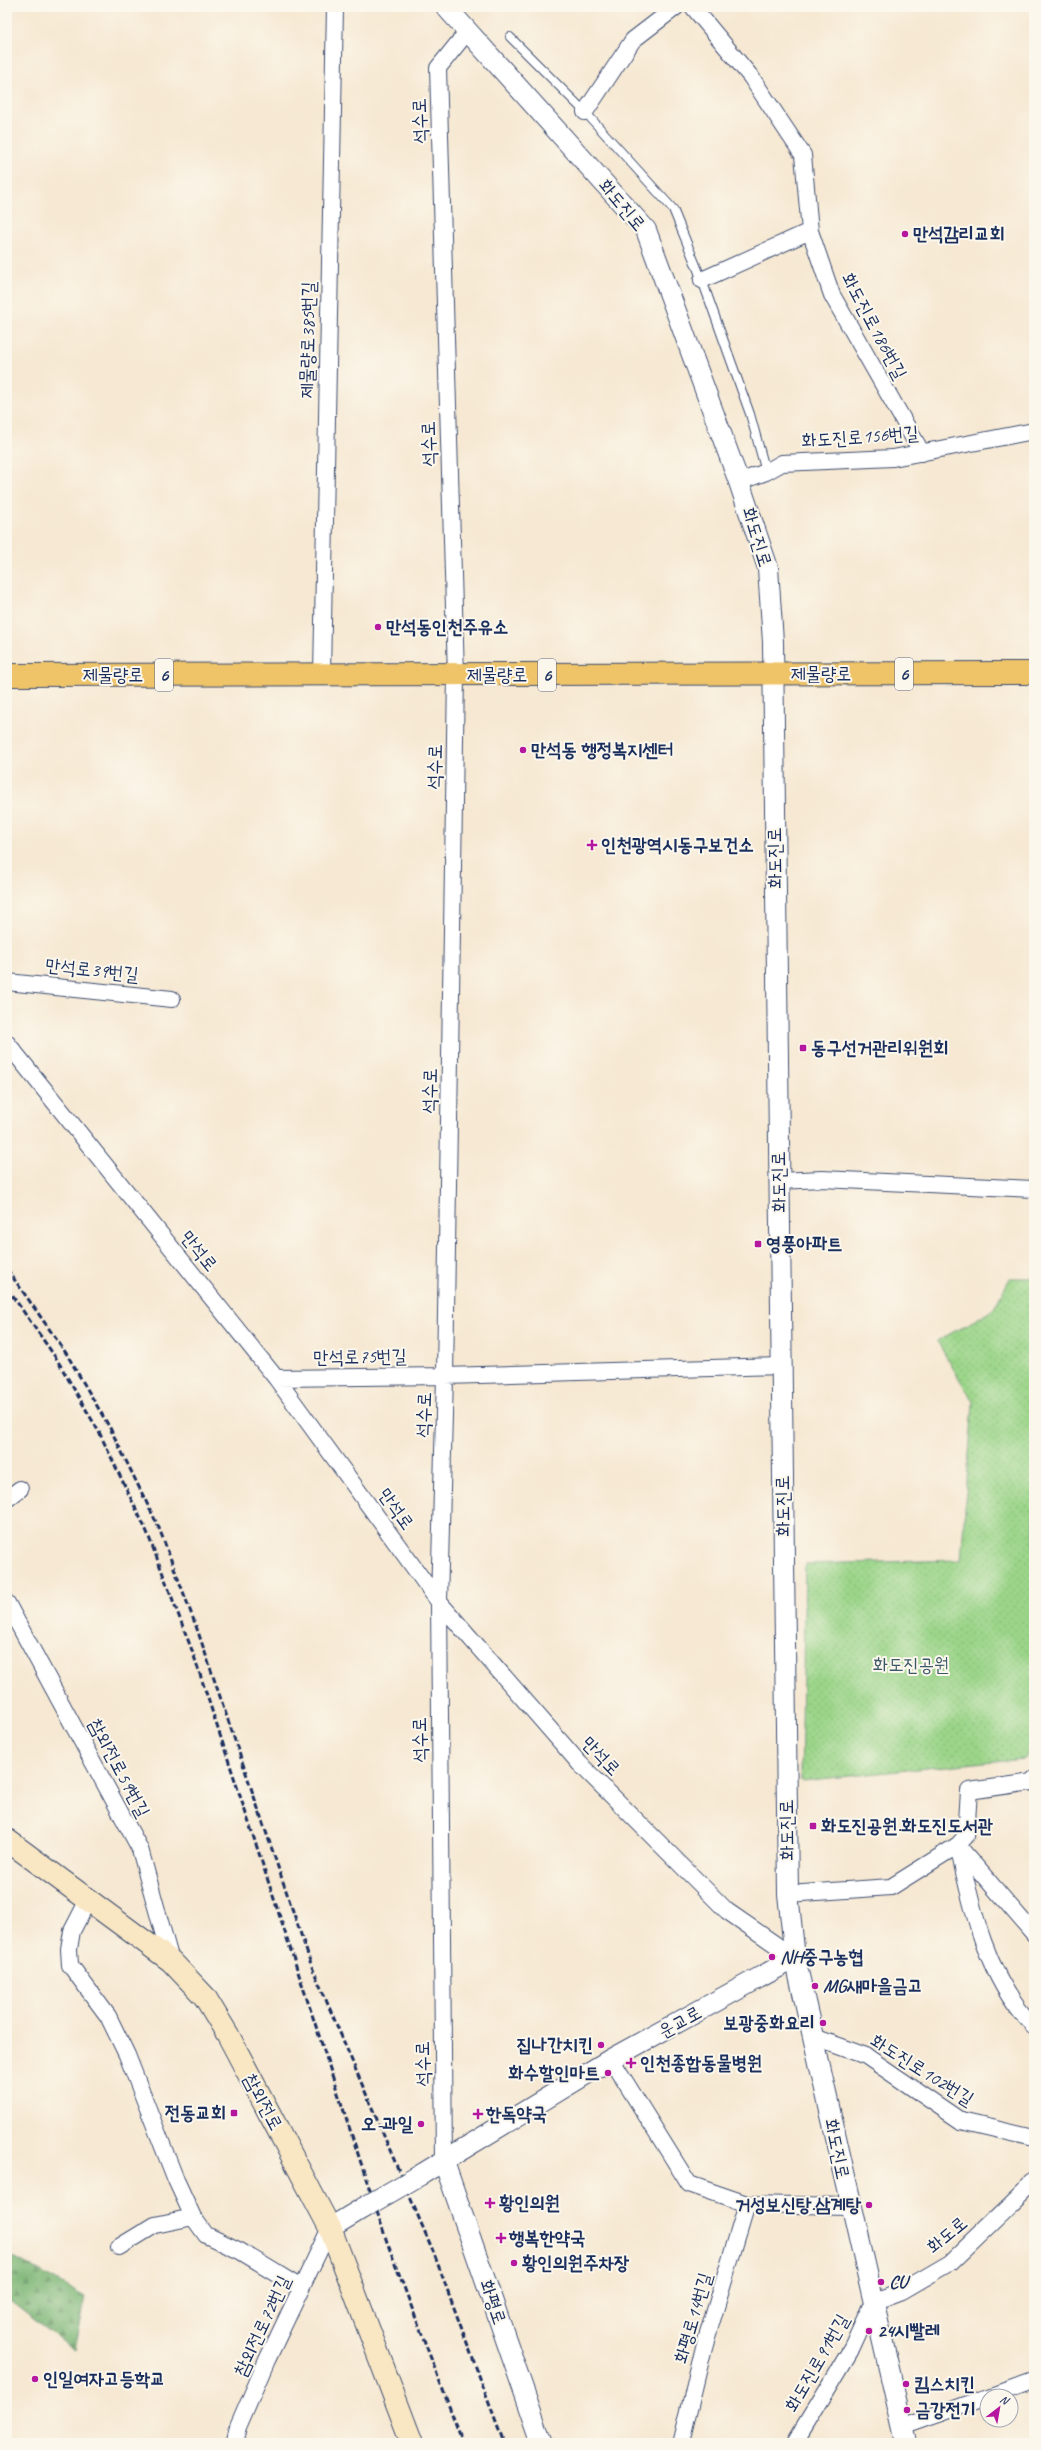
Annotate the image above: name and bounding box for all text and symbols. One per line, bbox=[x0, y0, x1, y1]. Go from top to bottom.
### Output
street label: 석수로 bbox=[407, 98, 433, 144]
street label: 화도진로 bbox=[593, 174, 651, 236]
place label: 만석감리교회 bbox=[913, 222, 1005, 246]
marker: 만석감리교회 bbox=[900, 229, 910, 239]
street label: 화도진로186번길 bbox=[836, 269, 912, 383]
street label: 제물량로385번길 bbox=[295, 281, 321, 399]
street label: 석수로 bbox=[416, 421, 442, 467]
street label: 화도진로156번길 bbox=[801, 421, 919, 453]
street label: 화도진로 bbox=[737, 504, 777, 570]
place label: 만석동인천주유소 bbox=[386, 615, 508, 639]
marker: 만석동인천주유소 bbox=[373, 622, 383, 632]
road number: 6 bbox=[895, 658, 913, 690]
road number: 6 bbox=[155, 659, 173, 691]
road number: 6 bbox=[538, 659, 556, 691]
street label: 제물량로 bbox=[790, 662, 852, 686]
street label: 제물량로 bbox=[82, 663, 144, 687]
street label: 제물량로 bbox=[466, 663, 528, 687]
place label: 만석동 행정복지센터 bbox=[531, 738, 673, 762]
street label: 석수로 bbox=[423, 744, 447, 790]
marker: 만석동 행정복지센터 bbox=[518, 745, 528, 755]
street label: 화도진로 bbox=[762, 827, 788, 889]
place label: 인천광역시동구보건소 bbox=[601, 833, 754, 857]
marker: 인천광역시동구보건소 bbox=[586, 839, 598, 851]
street label: 만석로39번길 bbox=[44, 953, 140, 987]
place label: 동구선거관리위원회 bbox=[811, 1036, 949, 1060]
marker: 동구선거관리위원회 bbox=[798, 1043, 808, 1053]
street label: 석수로 bbox=[418, 1068, 442, 1114]
street label: 화도진로 bbox=[766, 1151, 792, 1213]
street label: 만석로 bbox=[175, 1226, 223, 1276]
place label: 영풍아파트 bbox=[766, 1232, 842, 1256]
marker: 영풍아파트 bbox=[753, 1239, 763, 1249]
street label: 만석로75번길 bbox=[313, 1344, 407, 1370]
street label: 석수로 bbox=[411, 1392, 437, 1438]
street label: 화도진로 bbox=[770, 1475, 796, 1537]
street label: 만석로 bbox=[373, 1483, 419, 1535]
park label: 화도진공원 bbox=[873, 1653, 949, 1677]
street label: 참외전로59번길 bbox=[83, 1714, 155, 1822]
street label: 석수로 bbox=[408, 1717, 432, 1763]
street label: 만석로 bbox=[576, 1731, 626, 1781]
street label: 화도진로 bbox=[774, 1799, 800, 1861]
place label: 화도진공원.화도진도서관 bbox=[821, 1814, 994, 1838]
marker: 화도진공원.화도진도서관 bbox=[808, 1821, 818, 1831]
place label: NH중구농협 bbox=[780, 1945, 864, 1969]
marker: NH중구농협 bbox=[767, 1952, 777, 1962]
place label: MG새마을금고 bbox=[823, 1974, 923, 1998]
marker: MG새마을금고 bbox=[810, 1981, 820, 1991]
street label: 운교로 bbox=[654, 2000, 706, 2044]
place label: 보광중화요리 bbox=[723, 2011, 815, 2035]
marker: 보광중화요리 bbox=[818, 2018, 828, 2028]
street label: 화도진로102번길 bbox=[866, 2029, 978, 2111]
place label: 집나간치킨 bbox=[517, 2033, 593, 2057]
marker: 집나간치킨 bbox=[596, 2040, 606, 2050]
street label: 석수로 bbox=[411, 2041, 435, 2087]
place label: 인천종합동물병원 bbox=[640, 2051, 762, 2075]
marker: 인천종합동물병원 bbox=[625, 2057, 637, 2069]
place label: 화수할인마트 bbox=[508, 2061, 600, 2085]
marker: 화수할인마트 bbox=[603, 2068, 613, 2078]
street label: 참외전로 bbox=[238, 2069, 288, 2135]
place label: 전동교회 bbox=[165, 2101, 226, 2125]
place label: 한독약국 bbox=[485, 2102, 547, 2126]
marker: 전동교회 bbox=[229, 2108, 239, 2118]
marker: 한독약국 bbox=[473, 2109, 483, 2119]
place label: 오-과일 bbox=[361, 2112, 414, 2136]
street label: 화도진로 bbox=[819, 2117, 855, 2181]
marker: 오-과일 bbox=[416, 2119, 426, 2129]
place label: 황인의원 bbox=[499, 2191, 560, 2215]
place label: 거성보신탕.삼계탕 bbox=[735, 2193, 862, 2217]
marker: 황인의원 bbox=[484, 2197, 496, 2209]
marker: 거성보신탕.삼계탕 bbox=[864, 2200, 874, 2210]
street label: 화도로 bbox=[922, 2211, 972, 2259]
place label: 행복한약국 bbox=[508, 2226, 585, 2250]
marker: 행복한약국 bbox=[496, 2233, 506, 2243]
place label: 황인의원주차장 bbox=[522, 2251, 630, 2275]
marker: 황인의원주차장 bbox=[509, 2258, 519, 2268]
street label: 화평로14번길 bbox=[669, 2270, 717, 2366]
place label: CU bbox=[889, 2270, 911, 2294]
street label: 참외전로72번길 bbox=[228, 2272, 296, 2380]
street label: 화평로 bbox=[474, 2276, 512, 2328]
marker: CU bbox=[876, 2277, 886, 2287]
street label: 화도진로91번길 bbox=[779, 2310, 855, 2416]
place label: 24시빨레 bbox=[877, 2319, 940, 2343]
marker: 24시빨레 bbox=[864, 2326, 874, 2336]
place label: 인일여자고등학교 bbox=[43, 2367, 165, 2391]
place label: 킴스치킨 bbox=[914, 2372, 975, 2396]
marker: 인일여자고등학교 bbox=[30, 2374, 40, 2384]
marker: 킴스치킨 bbox=[901, 2379, 911, 2389]
north arrow bbox=[979, 2388, 1019, 2428]
text: N bbox=[998, 2392, 1013, 2408]
place label: 금강전기 bbox=[915, 2398, 976, 2422]
marker: 금강전기 bbox=[902, 2405, 912, 2415]

